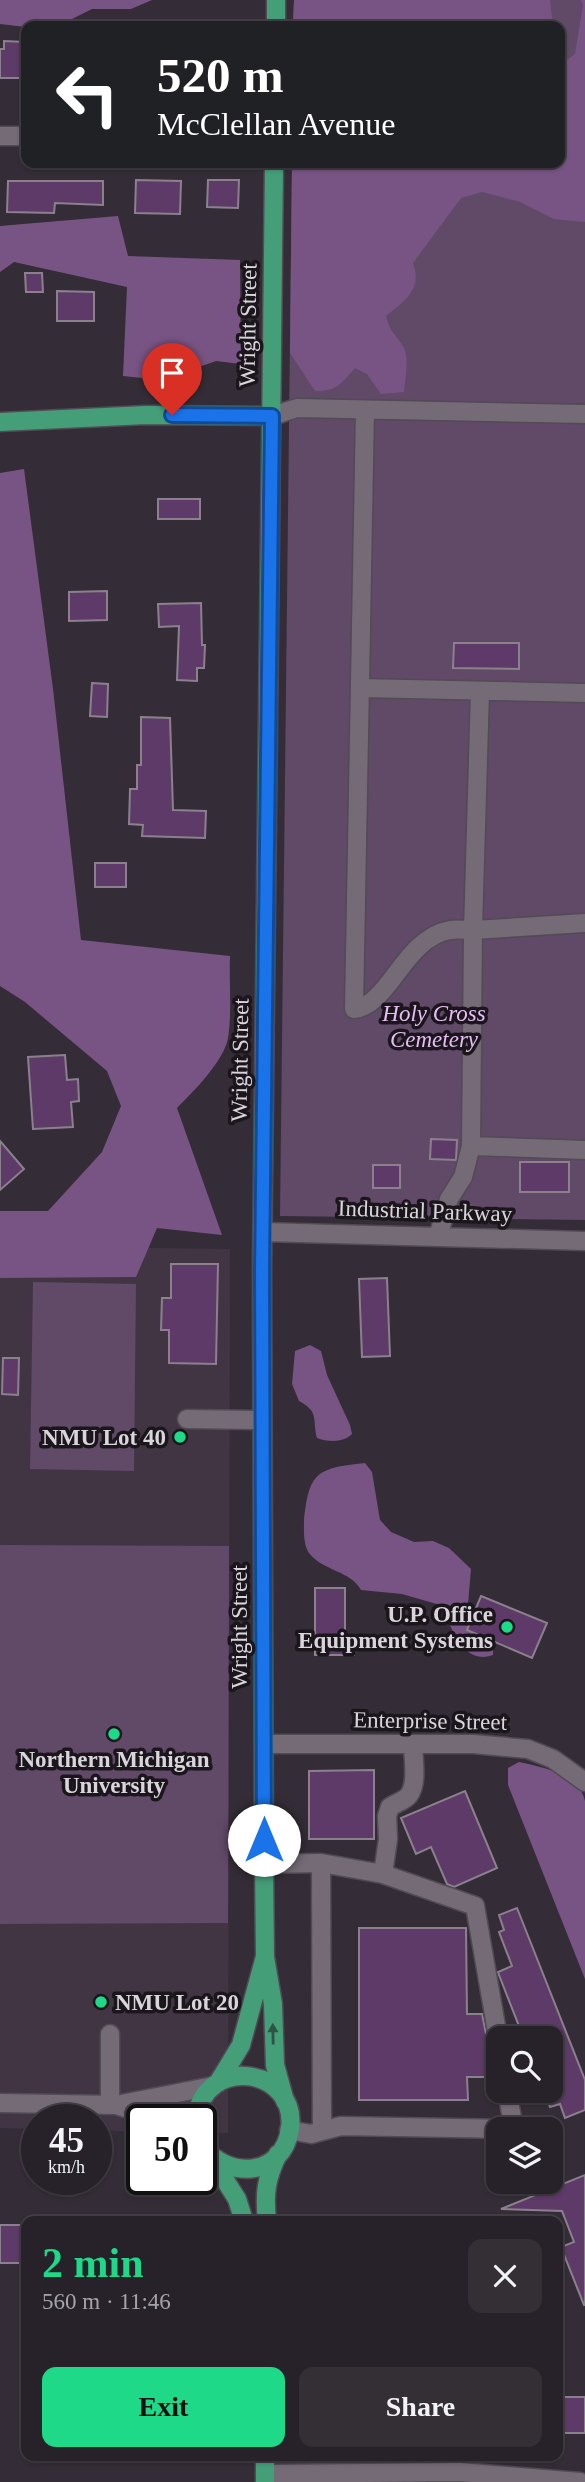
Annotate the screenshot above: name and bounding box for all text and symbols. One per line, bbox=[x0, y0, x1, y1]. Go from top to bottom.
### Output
text: 520 m bbox=[157, 48, 284, 103]
icon: left bbox=[42, 49, 133, 140]
text: McClellan Avenue bbox=[157, 106, 395, 142]
street label: Wright Street bbox=[234, 262, 262, 387]
pin bbox=[142, 343, 202, 415]
icon: arrive bbox=[153, 354, 191, 392]
street label: Wright Street bbox=[226, 997, 254, 1122]
park label: Holy Cross Cemetery bbox=[381, 1001, 486, 1052]
street label: Industrial Parkway bbox=[337, 1195, 513, 1227]
place label: NMU Lot 40 bbox=[42, 1425, 166, 1450]
marker: NMU Lot 40 bbox=[172, 1429, 188, 1445]
street label: Wright Street bbox=[227, 1565, 252, 1689]
place label: U.P. Office Equipment Systems bbox=[298, 1602, 493, 1653]
marker: U.P. Office Equipment Systems bbox=[499, 1619, 515, 1635]
street label: Enterprise Street bbox=[353, 1707, 508, 1735]
marker: Northern Michigan University bbox=[106, 1726, 122, 1742]
place label: Northern Michigan University bbox=[18, 1747, 210, 1798]
position arrow bbox=[227, 1803, 301, 1877]
place label: NMU Lot 20 bbox=[115, 1990, 239, 2015]
marker: NMU Lot 20 bbox=[93, 1994, 109, 2010]
one-way arrow bbox=[267, 2023, 279, 2045]
map controls bbox=[486, 2026, 563, 2194]
button: search bbox=[486, 2026, 563, 2103]
speed limit sign: 50 bbox=[126, 2104, 217, 2195]
button: layers bbox=[486, 2117, 563, 2194]
text: 45 bbox=[49, 2121, 84, 2160]
text: km/h bbox=[48, 2157, 85, 2177]
button: close bbox=[468, 2239, 542, 2313]
text: 2 min bbox=[42, 2240, 144, 2286]
text: 560 m · 11:46 bbox=[42, 2289, 171, 2314]
button: Exit bbox=[42, 2367, 285, 2447]
button: Share bbox=[299, 2367, 542, 2447]

